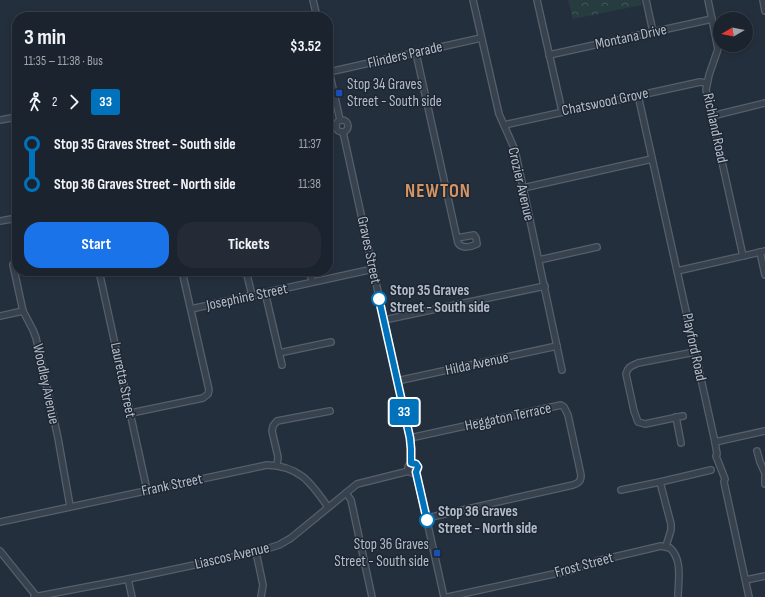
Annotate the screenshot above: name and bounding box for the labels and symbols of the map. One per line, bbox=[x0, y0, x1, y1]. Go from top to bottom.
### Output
north arrow bbox=[713, 12, 753, 52]
street label: Montana Drive bbox=[593, 20, 669, 54]
street label: Flinders Parade bbox=[366, 37, 444, 73]
place label: Stop 34 Graves Street - South side bbox=[347, 75, 442, 111]
street label: Chatswood Grove bbox=[560, 84, 650, 120]
marker: Stop 34 Graves Street - South side bbox=[334, 88, 344, 98]
street label: Richland Road bbox=[698, 91, 732, 165]
street label: Crozier Avenue bbox=[503, 145, 539, 223]
district label: NEWTON bbox=[405, 180, 471, 203]
street label: Graves Street bbox=[353, 215, 385, 286]
street label: Josephine Street bbox=[204, 279, 290, 315]
place label: Stop 35 Graves Street - South side bbox=[390, 281, 490, 317]
marker: Stop 35 Graves Street - South side bbox=[371, 291, 387, 307]
street label: Playford Road bbox=[678, 311, 710, 383]
street label: Lauretta Street bbox=[106, 341, 140, 420]
street label: Woodley Avenue bbox=[28, 342, 64, 426]
street label: Hilda Avenue bbox=[444, 348, 510, 380]
line badge: 33 bbox=[386, 399, 422, 425]
street label: Heggaton Terrace bbox=[463, 399, 553, 435]
street label: Frank Street bbox=[140, 469, 205, 501]
place label: Stop 36 Graves Street - North side bbox=[438, 502, 538, 538]
marker: Stop 36 Graves Street - North side bbox=[419, 512, 435, 528]
place label: Stop 36 Graves Street - South side bbox=[334, 535, 429, 571]
street label: Liascos Avenue bbox=[193, 538, 271, 574]
marker: Stop 36 Graves Street - South side bbox=[432, 548, 442, 558]
street label: Frost Street bbox=[553, 548, 616, 582]

